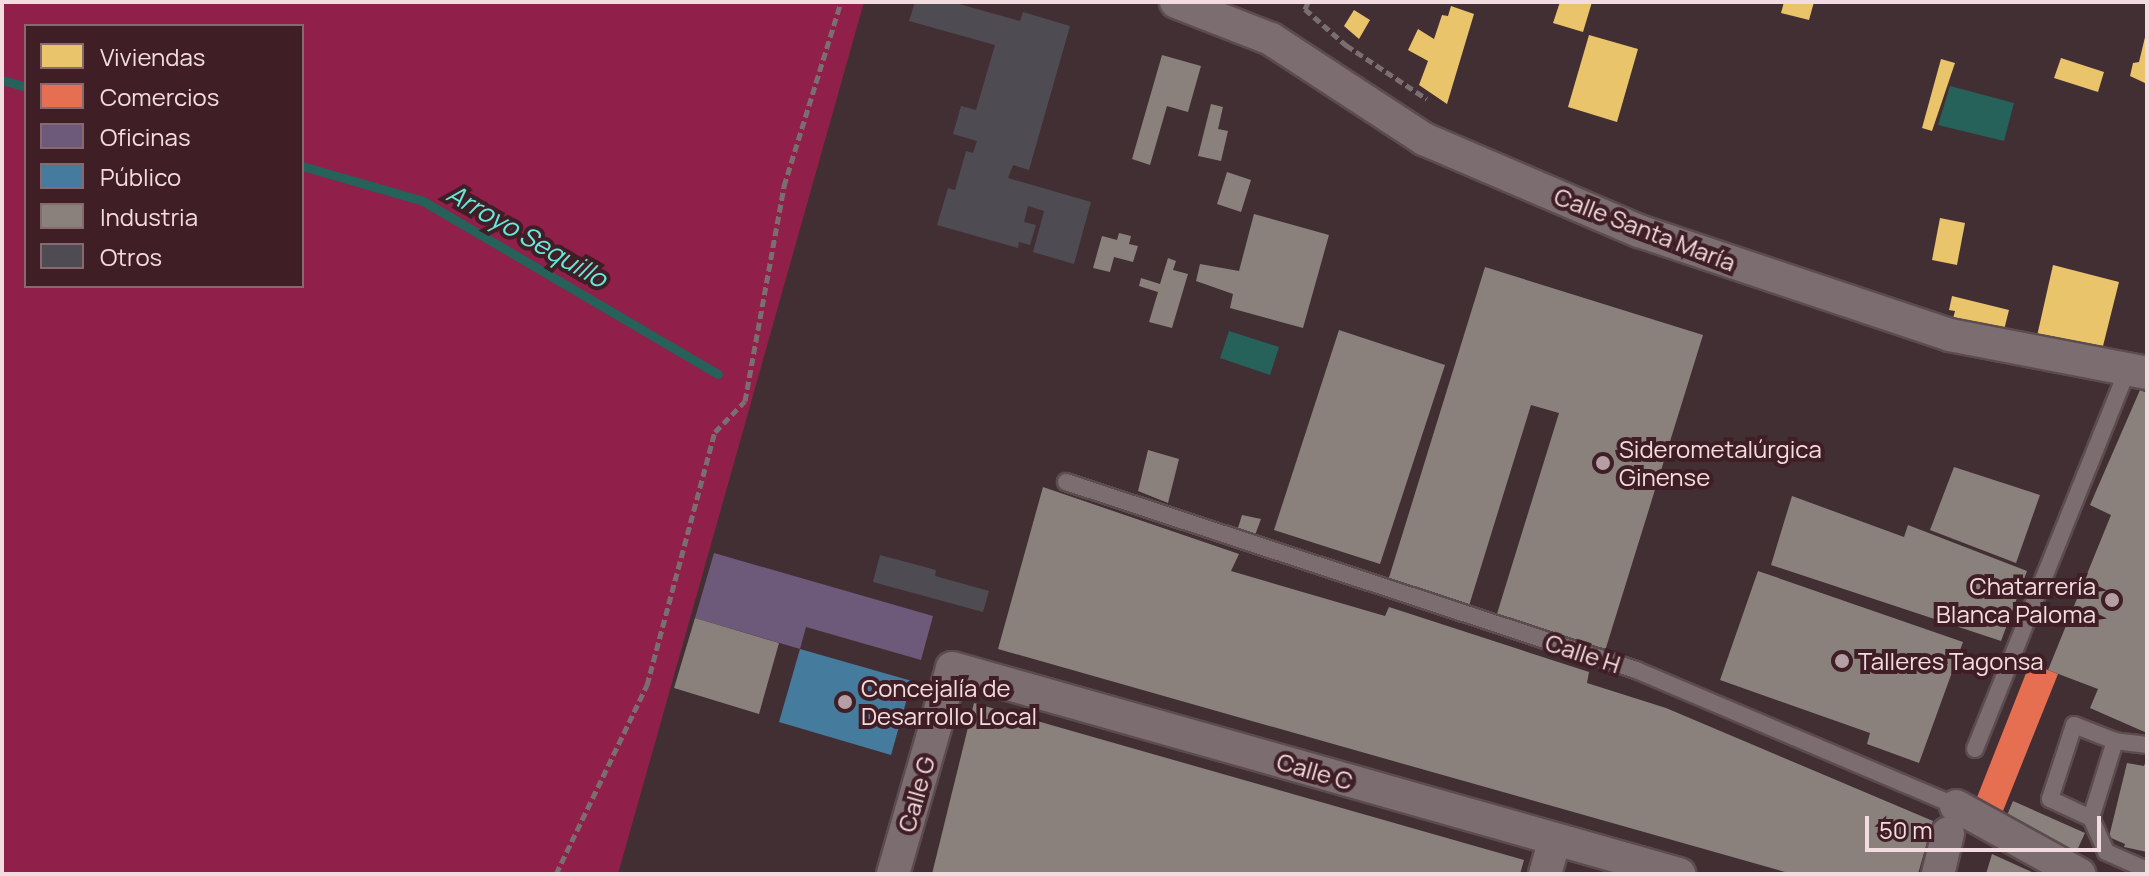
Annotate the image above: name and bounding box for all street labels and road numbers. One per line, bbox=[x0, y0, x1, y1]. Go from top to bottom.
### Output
street label: Calle Santa María bbox=[1550, 181, 1740, 277]
street label: Calle H bbox=[1542, 627, 1624, 679]
street label: Calle C bbox=[1274, 746, 1356, 796]
street label: Calle G bbox=[891, 753, 941, 835]

